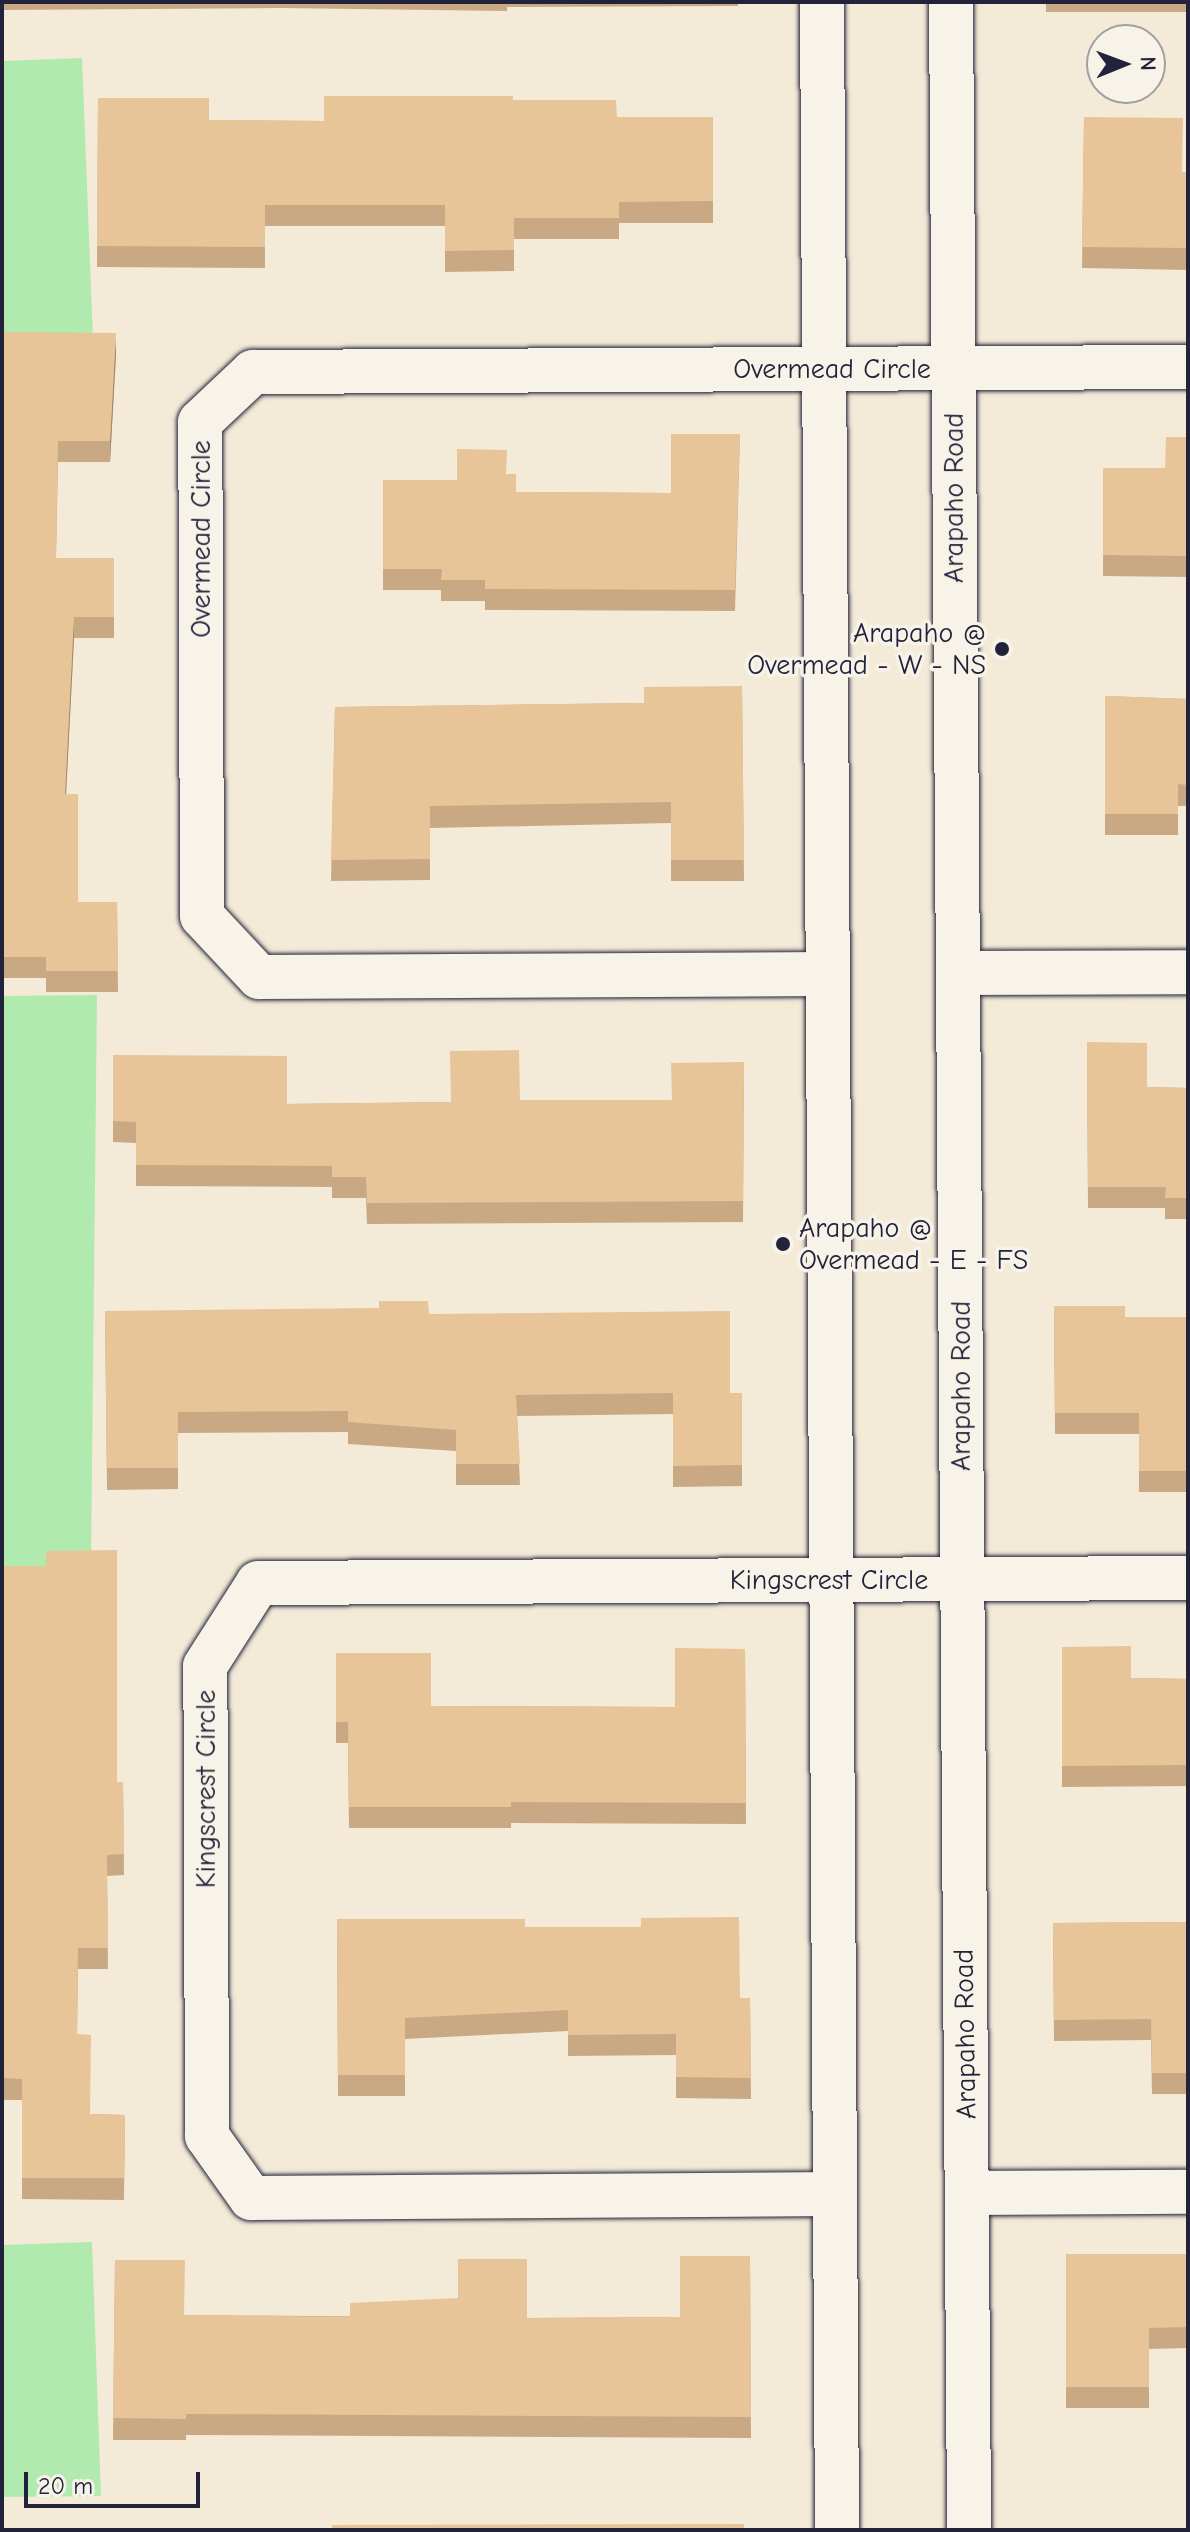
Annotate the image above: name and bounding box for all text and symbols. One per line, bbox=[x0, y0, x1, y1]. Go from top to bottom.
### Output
north arrow bbox=[1086, 24, 1166, 104]
text: N bbox=[1135, 56, 1161, 71]
street label: Overmead Circle bbox=[733, 352, 931, 386]
street label: Arapaho Road bbox=[937, 413, 971, 583]
street label: Overmead Circle bbox=[184, 440, 218, 638]
place label: Arapaho @ Overmead - W - NS bbox=[747, 616, 986, 682]
marker: Arapaho @ Overmead - W - NS bbox=[993, 640, 1011, 658]
place label: Arapaho @ Overmead - E - FS bbox=[799, 1211, 1028, 1277]
marker: Arapaho @ Overmead - E - FS bbox=[774, 1235, 792, 1253]
street label: Arapaho Road bbox=[944, 1301, 978, 1471]
street label: Kingscrest Circle bbox=[730, 1563, 928, 1597]
street label: Kingscrest Circle bbox=[189, 1690, 223, 1888]
street label: Arapaho Road bbox=[947, 1949, 983, 2119]
scale bar bbox=[28, 2456, 204, 2506]
text: 20 m bbox=[38, 2472, 93, 2500]

